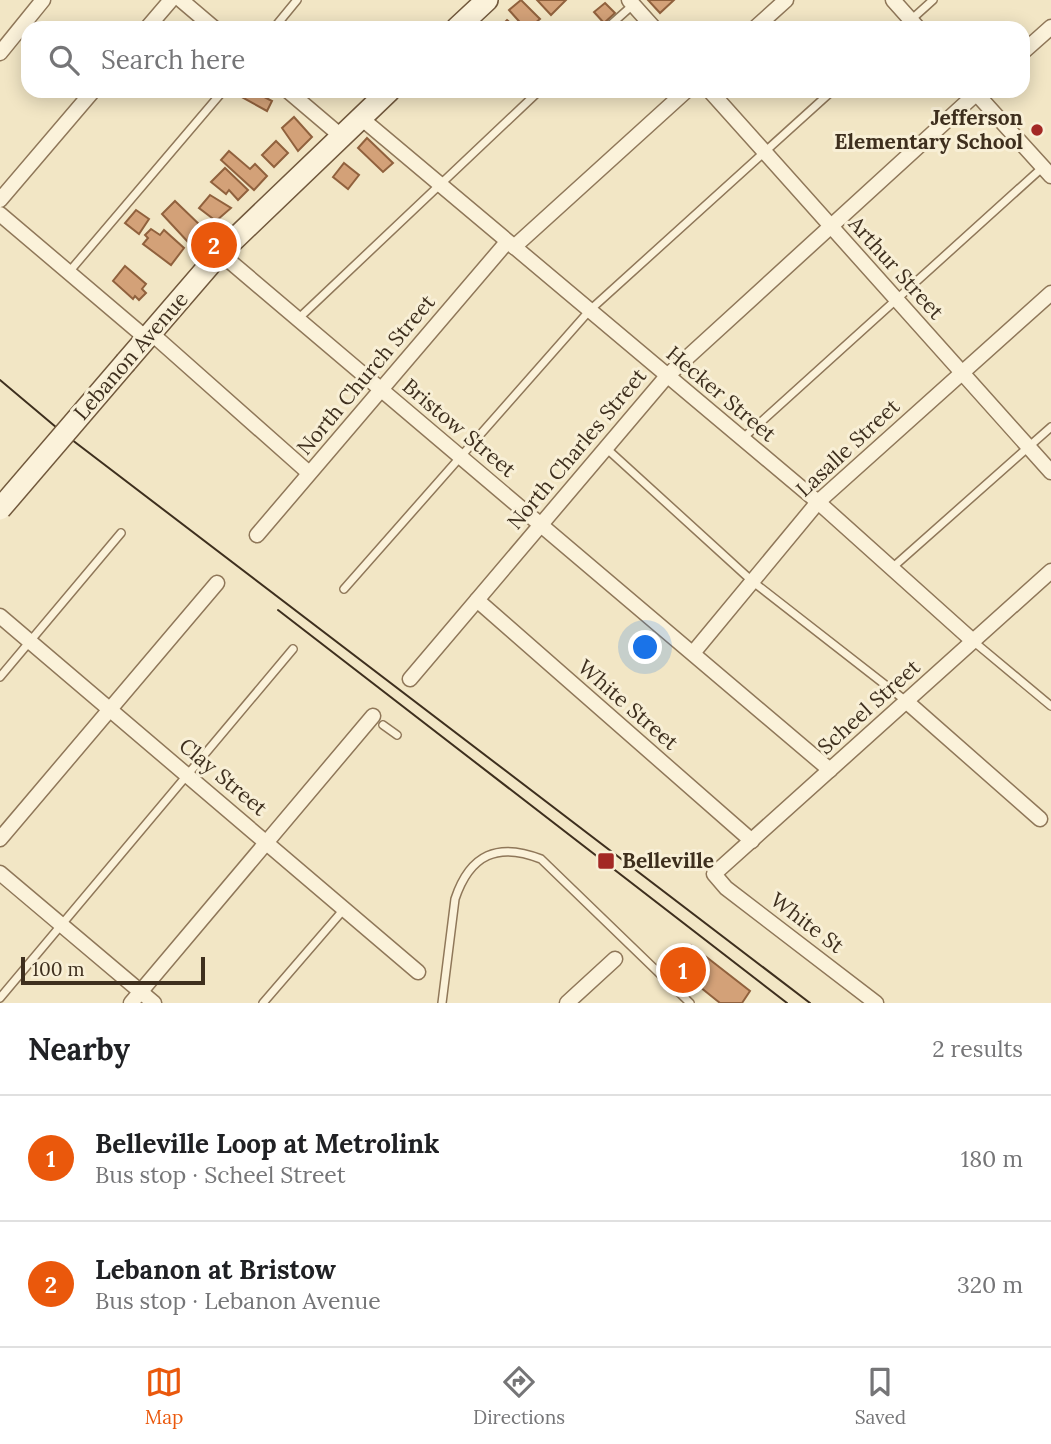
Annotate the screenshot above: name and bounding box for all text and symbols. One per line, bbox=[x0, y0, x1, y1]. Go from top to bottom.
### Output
search box bbox=[21, 21, 1030, 98]
icon: search bbox=[45, 41, 83, 79]
text: Search here bbox=[101, 43, 245, 76]
place label: Jefferson Elementary School bbox=[834, 104, 1023, 155]
marker: Jefferson Elementary School bbox=[1029, 122, 1045, 138]
street label: Arthur Street bbox=[842, 210, 950, 326]
pin: 2 bbox=[191, 219, 237, 271]
street label: Lebanon Avenue bbox=[68, 286, 194, 425]
street label: North Church Street bbox=[291, 288, 441, 460]
street label: Hecker Street bbox=[661, 340, 782, 448]
street label: North Charles Street bbox=[501, 362, 653, 535]
street label: Bristow Street bbox=[397, 372, 522, 483]
street label: Lasalle Street bbox=[790, 392, 906, 502]
your location bbox=[628, 630, 662, 664]
street label: Scheel Street bbox=[812, 653, 926, 760]
street label: White Street bbox=[572, 654, 685, 756]
street label: Clay Street bbox=[174, 732, 274, 822]
place label: Belleville bbox=[622, 847, 714, 874]
marker: Belleville bbox=[596, 851, 616, 871]
street label: White St bbox=[765, 886, 850, 960]
pin: 1 bbox=[660, 944, 706, 996]
scale bar bbox=[21, 954, 205, 986]
text: 100 m bbox=[32, 957, 85, 981]
text: Nearby bbox=[28, 1030, 130, 1068]
text: 2 results bbox=[932, 1034, 1023, 1063]
text: Belleville Loop at Metrolink bbox=[95, 1127, 440, 1160]
text: 1 bbox=[46, 1144, 56, 1173]
text: 180 m bbox=[961, 1144, 1023, 1173]
text: Bus stop · Scheel Street bbox=[95, 1160, 346, 1189]
text: Lebanon at Bristow bbox=[95, 1253, 336, 1286]
text: 2 bbox=[45, 1270, 57, 1299]
text: 320 m bbox=[957, 1270, 1023, 1299]
text: Bus stop · Lebanon Avenue bbox=[95, 1286, 381, 1315]
tab: Map bbox=[145, 1363, 183, 1429]
tab: Directions bbox=[473, 1363, 565, 1429]
tab: Saved bbox=[855, 1363, 906, 1429]

